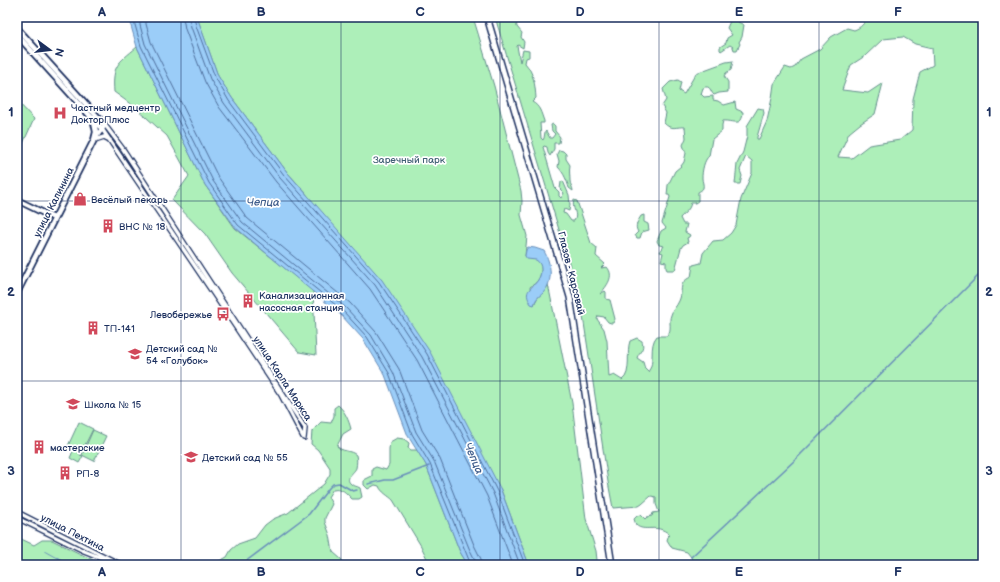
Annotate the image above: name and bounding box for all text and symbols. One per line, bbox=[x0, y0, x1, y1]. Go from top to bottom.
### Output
text: A bbox=[97, 4, 106, 20]
text: B bbox=[256, 4, 266, 20]
text: C bbox=[415, 4, 425, 20]
text: D bbox=[575, 4, 585, 20]
text: E bbox=[735, 4, 744, 20]
text: F bbox=[894, 4, 902, 20]
north arrow bbox=[30, 30, 70, 70]
text: N bbox=[52, 47, 67, 58]
place label: Частный медцентр ДокторПлюс bbox=[71, 102, 160, 126]
text: 1 bbox=[8, 104, 14, 120]
text: 1 bbox=[986, 104, 992, 120]
hospital icon: Частный медцентр ДокторПлюс bbox=[52, 105, 68, 121]
park label: Заречный парк bbox=[373, 154, 446, 166]
street label: улица Калинина bbox=[31, 165, 77, 239]
shop icon: Весёлый пекарь bbox=[72, 191, 88, 207]
place label: Весёлый пекарь bbox=[91, 194, 168, 206]
water label: Чепца bbox=[247, 196, 280, 209]
building icon: ВНС № 18 bbox=[100, 218, 116, 234]
place label: ВНС № 18 bbox=[119, 221, 166, 233]
street label: Глазов - Карсовай bbox=[555, 230, 587, 317]
text: 2 bbox=[7, 284, 15, 300]
text: 2 bbox=[985, 284, 993, 300]
place label: Канализационная насосная станция bbox=[259, 290, 345, 314]
building icon: Канализационная насосная станция bbox=[240, 293, 256, 309]
bus stop icon: Левобережье bbox=[215, 306, 231, 322]
place label: Левобережье bbox=[149, 309, 212, 321]
building icon: ТП-141 bbox=[85, 320, 101, 336]
place label: ТП-141 bbox=[104, 323, 135, 335]
street label: улица Карла Маркса bbox=[250, 334, 314, 423]
place label: Детский сад № 54 «Голубок» bbox=[146, 343, 218, 367]
school or university icon: Детский сад № 54 «Голубок» bbox=[127, 346, 143, 362]
school or university icon: Школа № 15 bbox=[65, 396, 81, 412]
place label: Школа № 15 bbox=[84, 399, 142, 411]
building icon: мастерские bbox=[31, 439, 47, 455]
water label: Чепца bbox=[461, 441, 486, 476]
place label: мастерские bbox=[50, 442, 105, 454]
school or university icon: Детский сад № 55 bbox=[183, 449, 199, 465]
place label: Детский сад № 55 bbox=[202, 452, 288, 464]
text: 3 bbox=[7, 463, 15, 479]
text: 3 bbox=[985, 463, 993, 479]
building icon: РП-8 bbox=[57, 465, 73, 481]
place label: РП-8 bbox=[76, 468, 99, 480]
street label: улица Пехтина bbox=[39, 512, 106, 554]
text: A bbox=[97, 564, 106, 580]
text: B bbox=[256, 564, 266, 580]
text: C bbox=[415, 564, 425, 580]
text: D bbox=[575, 564, 585, 580]
text: E bbox=[735, 564, 744, 580]
text: F bbox=[894, 564, 902, 580]

